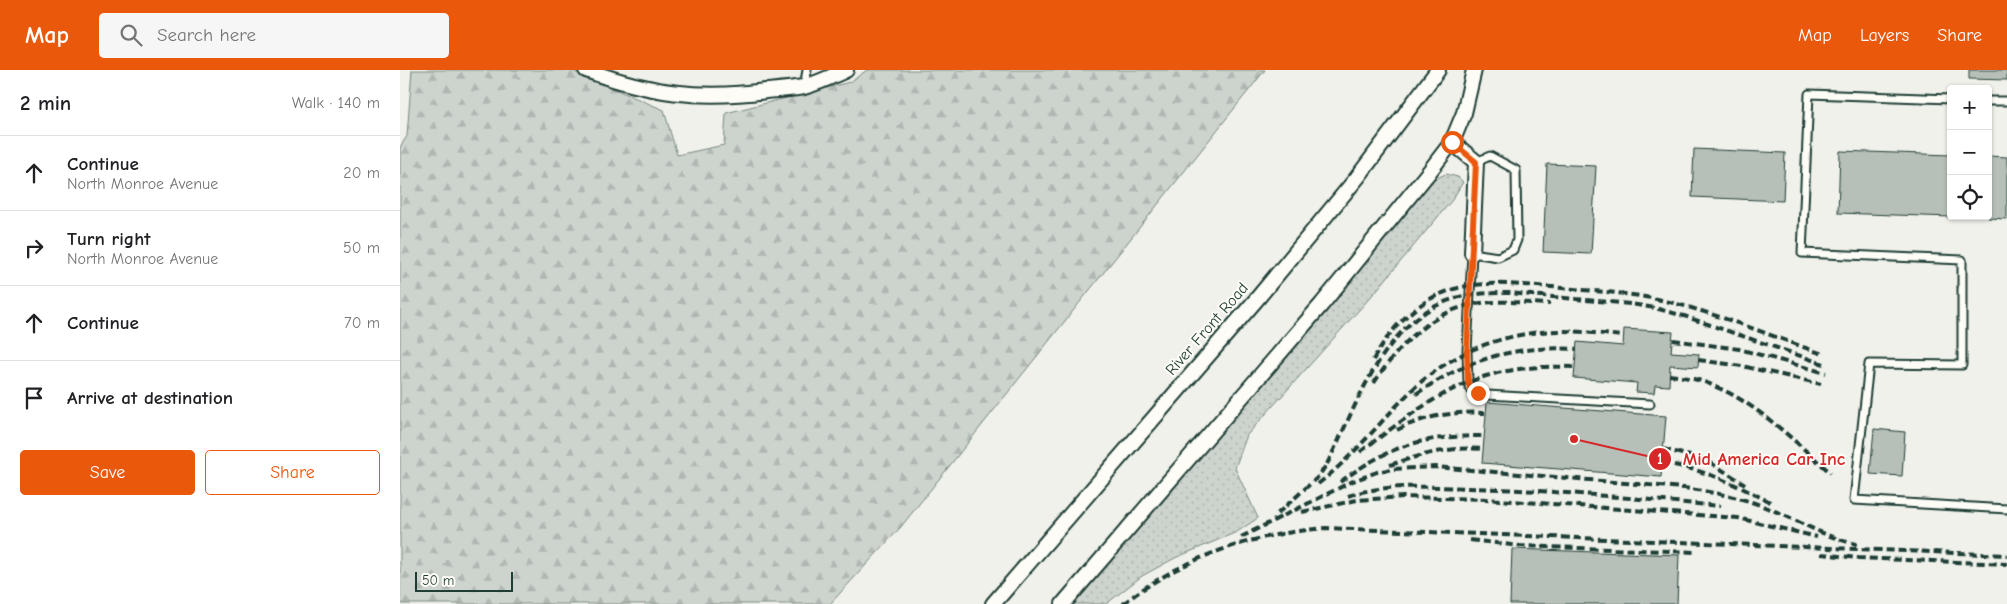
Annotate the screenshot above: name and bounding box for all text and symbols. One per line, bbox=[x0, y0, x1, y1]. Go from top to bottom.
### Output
search box bbox=[99, 13, 449, 58]
text: Map bbox=[25, 21, 69, 49]
icon: search bbox=[117, 21, 145, 49]
text: Search here bbox=[157, 24, 256, 46]
text: Map bbox=[1798, 25, 1832, 46]
text: Layers bbox=[1860, 25, 1909, 46]
text: Share bbox=[1937, 25, 1982, 46]
map controls bbox=[1947, 85, 1992, 220]
button: + bbox=[1947, 85, 1992, 130]
text: 2 min bbox=[20, 91, 71, 115]
text: Walk · 140 m bbox=[292, 94, 380, 112]
button: − bbox=[1947, 130, 1992, 175]
route start bbox=[1441, 131, 1464, 154]
text: Continue bbox=[67, 153, 139, 175]
icon: ahead bbox=[20, 159, 48, 187]
text: 20 m bbox=[343, 164, 380, 182]
text: North Monroe Avenue bbox=[67, 175, 218, 193]
button: locate bbox=[1947, 175, 1992, 220]
text: Turn right bbox=[67, 228, 151, 250]
icon: right bbox=[20, 234, 48, 262]
text: 50 m bbox=[343, 239, 380, 257]
text: North Monroe Avenue bbox=[67, 250, 218, 268]
street label: River Front Road bbox=[1162, 279, 1252, 379]
icon: ahead bbox=[20, 309, 48, 337]
text: Continue bbox=[67, 312, 139, 334]
text: 70 m bbox=[344, 314, 380, 332]
route end bbox=[1467, 382, 1490, 405]
icon: arrive bbox=[20, 384, 48, 412]
text: Arrive at destination bbox=[67, 387, 233, 409]
callout: Mid America Car Inc bbox=[1648, 442, 1855, 475]
text: Mid America Car Inc bbox=[1683, 449, 1846, 470]
button: Save bbox=[20, 450, 195, 495]
button: Share bbox=[205, 450, 380, 495]
text: 1 bbox=[1657, 450, 1663, 468]
scale bar bbox=[415, 569, 512, 592]
text: 50 m bbox=[422, 572, 454, 589]

